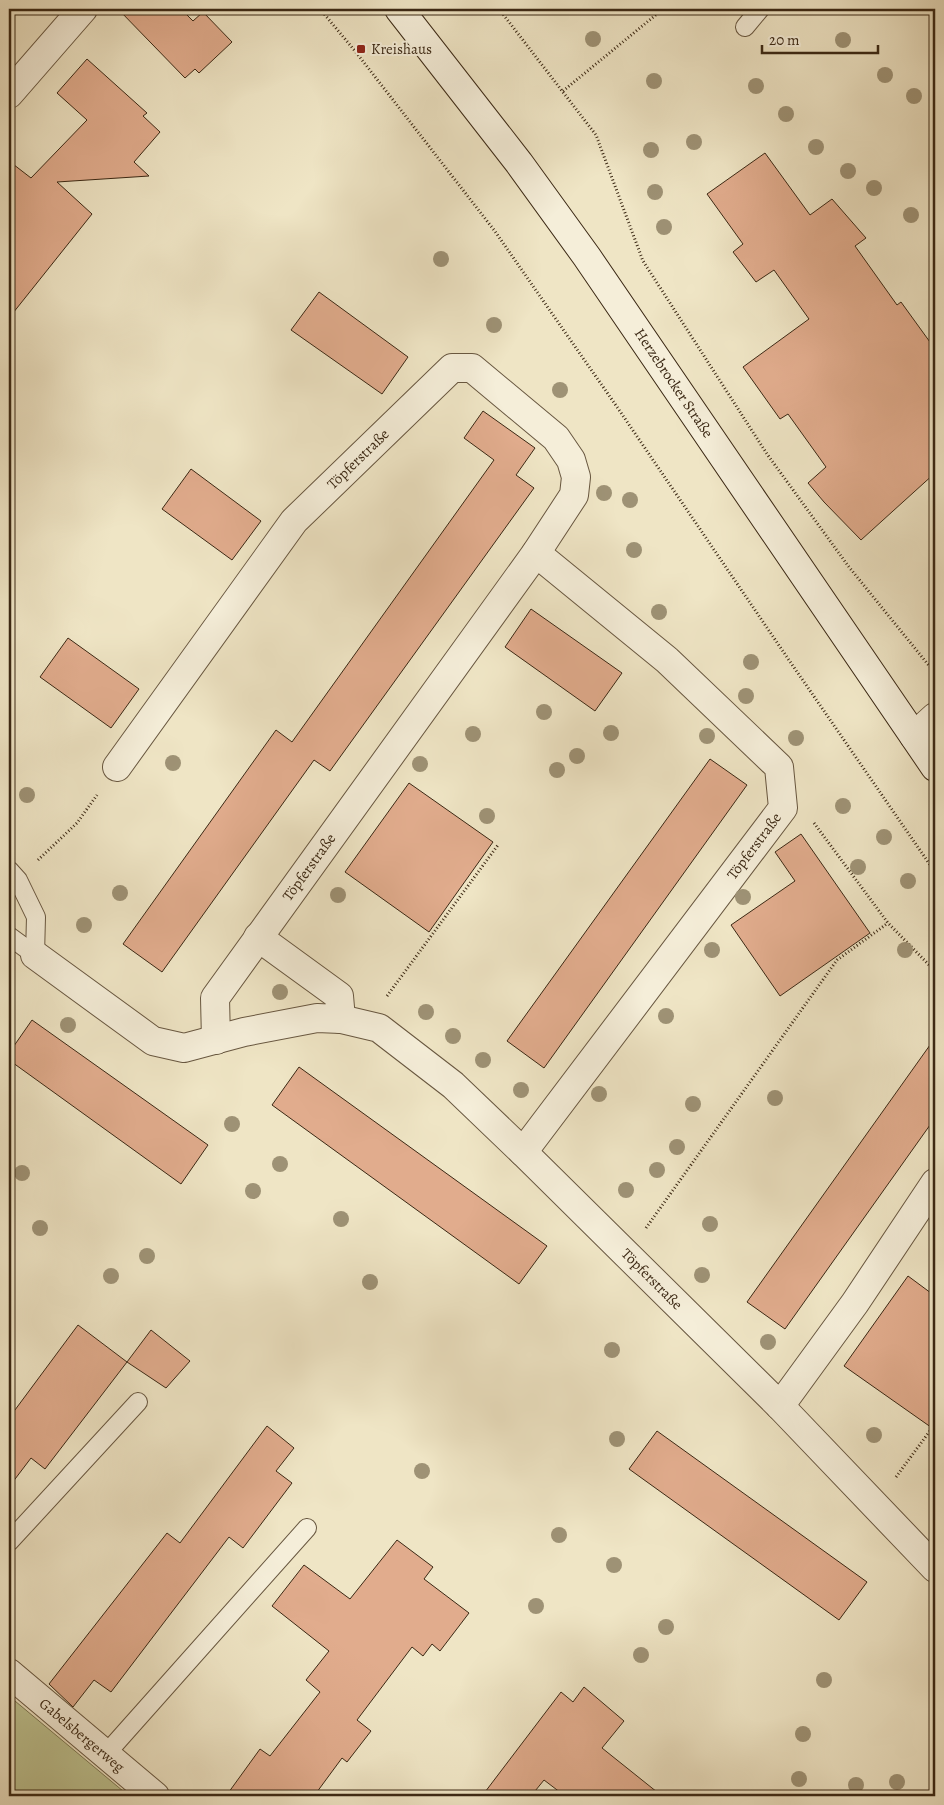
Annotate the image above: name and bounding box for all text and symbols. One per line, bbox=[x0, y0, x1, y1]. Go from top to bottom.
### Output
scale bar bbox=[762, 22, 878, 54]
text: 20 m bbox=[769, 30, 800, 50]
place label: Kreishaus bbox=[371, 39, 432, 59]
marker: Kreishaus bbox=[355, 43, 367, 55]
street label: Herzebrocker Straße bbox=[630, 324, 718, 442]
street label: Töpferstraße bbox=[323, 424, 394, 494]
street label: Töpferstraße bbox=[722, 808, 786, 884]
street label: Töpferstraße bbox=[278, 829, 340, 905]
street label: Töpferstraße bbox=[617, 1244, 687, 1314]
street label: Gabelsbergerweg bbox=[35, 1693, 129, 1777]

